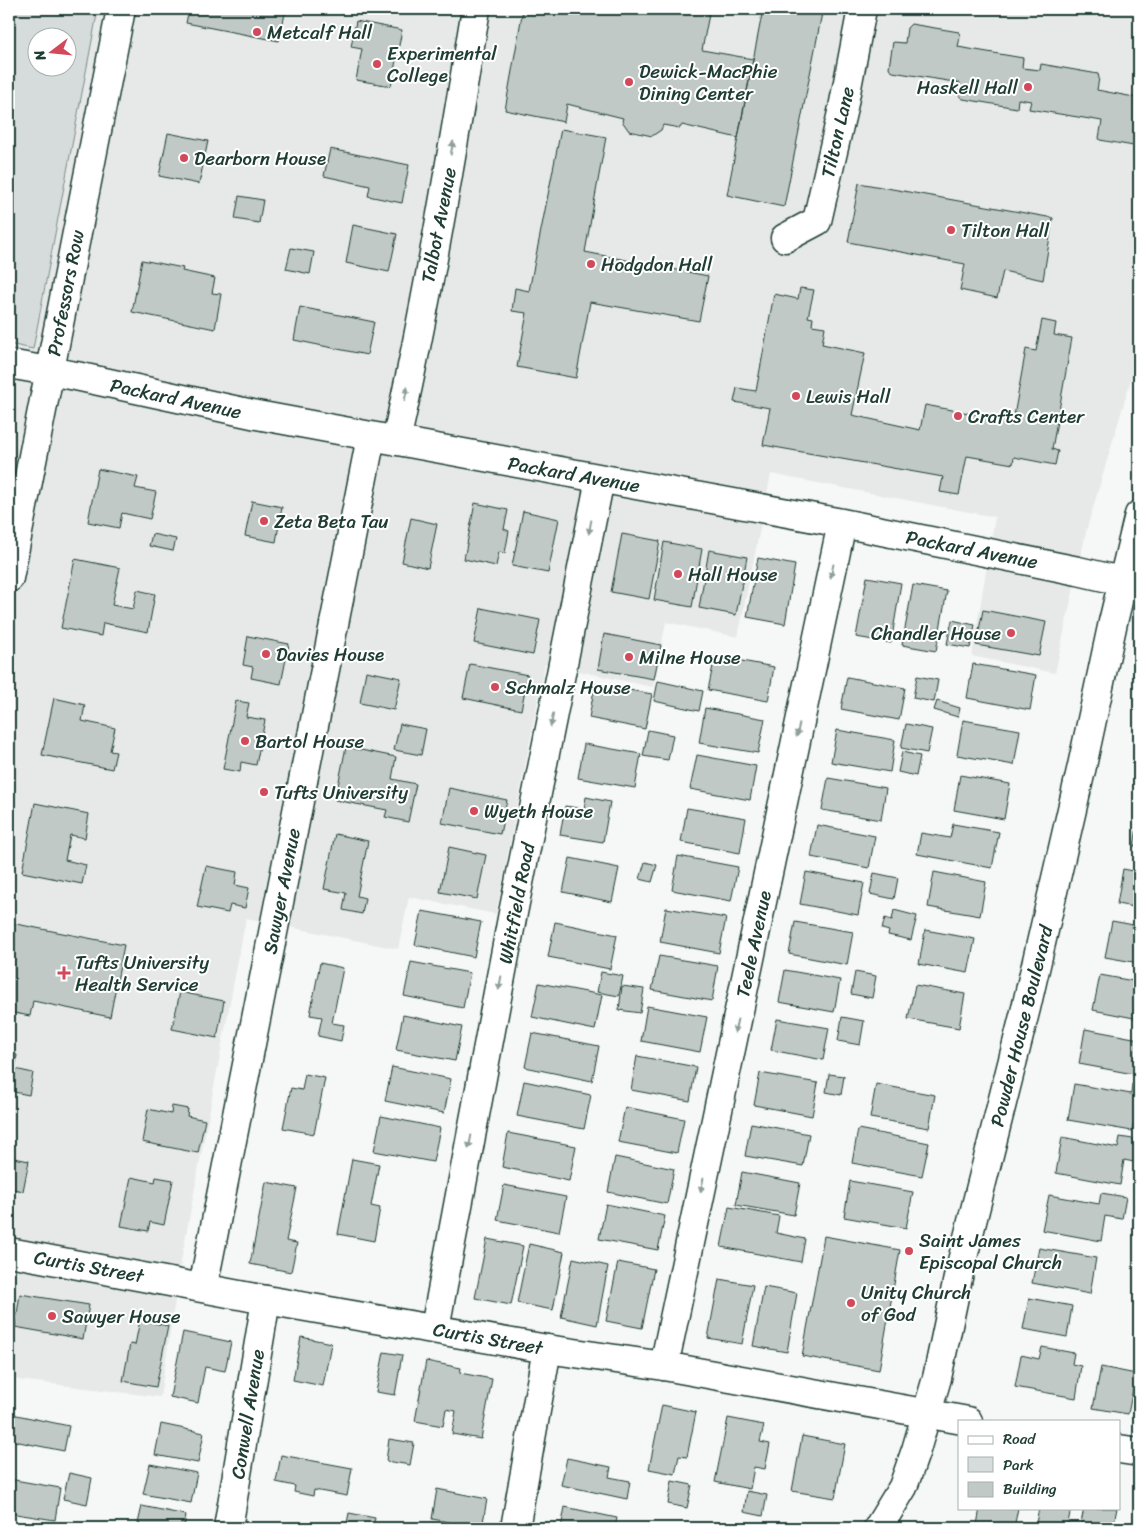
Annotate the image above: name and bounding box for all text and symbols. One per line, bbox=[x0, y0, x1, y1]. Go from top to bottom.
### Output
place label: Metcalf Hall bbox=[267, 16, 373, 49]
marker: Metcalf Hall bbox=[251, 26, 263, 38]
north arrow bbox=[28, 28, 78, 78]
place label: Experimental College bbox=[387, 37, 497, 92]
text: N bbox=[27, 47, 54, 65]
place label: Dewick-MacPhie Dining Center bbox=[639, 55, 778, 110]
marker: Experimental College bbox=[371, 58, 383, 70]
place label: Haskell Hall bbox=[917, 71, 1019, 104]
marker: Dewick-MacPhie Dining Center bbox=[623, 76, 635, 88]
marker: Haskell Hall bbox=[1022, 81, 1034, 93]
street label: Tilton Lane bbox=[811, 83, 864, 181]
one-way arrow bbox=[449, 140, 457, 156]
place label: Dearborn House bbox=[194, 142, 326, 175]
marker: Dearborn House bbox=[178, 152, 190, 164]
street label: Talbot Avenue bbox=[411, 164, 466, 286]
place label: Tilton Hall bbox=[961, 214, 1050, 247]
marker: Tilton Hall bbox=[945, 224, 957, 236]
street label: Professors Row bbox=[37, 226, 94, 359]
place label: Hodgdon Hall bbox=[601, 248, 713, 281]
marker: Hodgdon Hall bbox=[585, 258, 597, 270]
street label: Packard Avenue bbox=[107, 368, 245, 429]
place label: Lewis Hall bbox=[806, 380, 891, 413]
one-way arrow bbox=[402, 386, 410, 401]
marker: Lewis Hall bbox=[790, 390, 802, 402]
place label: Crafts Center bbox=[968, 400, 1085, 433]
marker: Crafts Center bbox=[952, 410, 964, 422]
street label: Packard Avenue bbox=[505, 447, 643, 502]
place label: Zeta Beta Tau bbox=[274, 505, 388, 538]
marker: Zeta Beta Tau bbox=[258, 515, 270, 527]
one-way arrow bbox=[586, 519, 594, 535]
street label: Packard Avenue bbox=[903, 521, 1041, 578]
place label: Hall House bbox=[688, 558, 778, 591]
one-way arrow bbox=[828, 563, 836, 578]
marker: Hall House bbox=[672, 568, 684, 580]
place label: Chandler House bbox=[871, 617, 1001, 650]
marker: Chandler House bbox=[1005, 627, 1017, 639]
place label: Davies House bbox=[276, 638, 384, 671]
place label: Milne House bbox=[639, 641, 741, 674]
marker: Davies House bbox=[260, 648, 272, 660]
marker: Milne House bbox=[623, 651, 635, 663]
place label: Schmalz House bbox=[505, 671, 631, 704]
marker: Schmalz House bbox=[489, 681, 501, 693]
one-way arrow bbox=[548, 713, 556, 728]
one-way arrow bbox=[794, 722, 802, 737]
place label: Bartol House bbox=[255, 725, 364, 758]
marker: Bartol House bbox=[239, 735, 251, 747]
place label: Tufts University bbox=[274, 776, 408, 809]
marker: Tufts University bbox=[258, 786, 270, 798]
place label: Wyeth House bbox=[484, 795, 594, 828]
marker: Wyeth House bbox=[468, 805, 480, 817]
street label: Sawyer Avenue bbox=[253, 825, 310, 957]
street label: Whitfield Road bbox=[489, 839, 545, 967]
street label: Teele Avenue bbox=[726, 888, 781, 1001]
street label: Powder House Boulevard bbox=[981, 921, 1063, 1130]
place label: Tufts University Health Service bbox=[75, 946, 209, 1001]
marker: Tufts University Health Service bbox=[57, 966, 71, 980]
one-way arrow bbox=[496, 975, 504, 991]
one-way arrow bbox=[731, 1018, 739, 1034]
one-way arrow bbox=[466, 1135, 474, 1151]
one-way arrow bbox=[698, 1177, 706, 1192]
place label: Saint James Episcopal Church bbox=[919, 1224, 1062, 1279]
street label: Curtis Street bbox=[32, 1241, 148, 1293]
marker: Saint James Episcopal Church bbox=[903, 1245, 915, 1257]
place label: Unity Church of God bbox=[861, 1276, 971, 1331]
marker: Unity Church of God bbox=[845, 1297, 857, 1309]
place label: Sawyer House bbox=[62, 1300, 181, 1333]
marker: Sawyer House bbox=[46, 1310, 58, 1322]
street label: Curtis Street bbox=[431, 1313, 547, 1365]
street label: Conwell Avenue bbox=[221, 1347, 274, 1481]
legend bbox=[958, 1420, 1120, 1510]
text: Road bbox=[1003, 1426, 1036, 1452]
text: Park bbox=[1003, 1452, 1034, 1478]
text: Building bbox=[1003, 1476, 1057, 1502]

